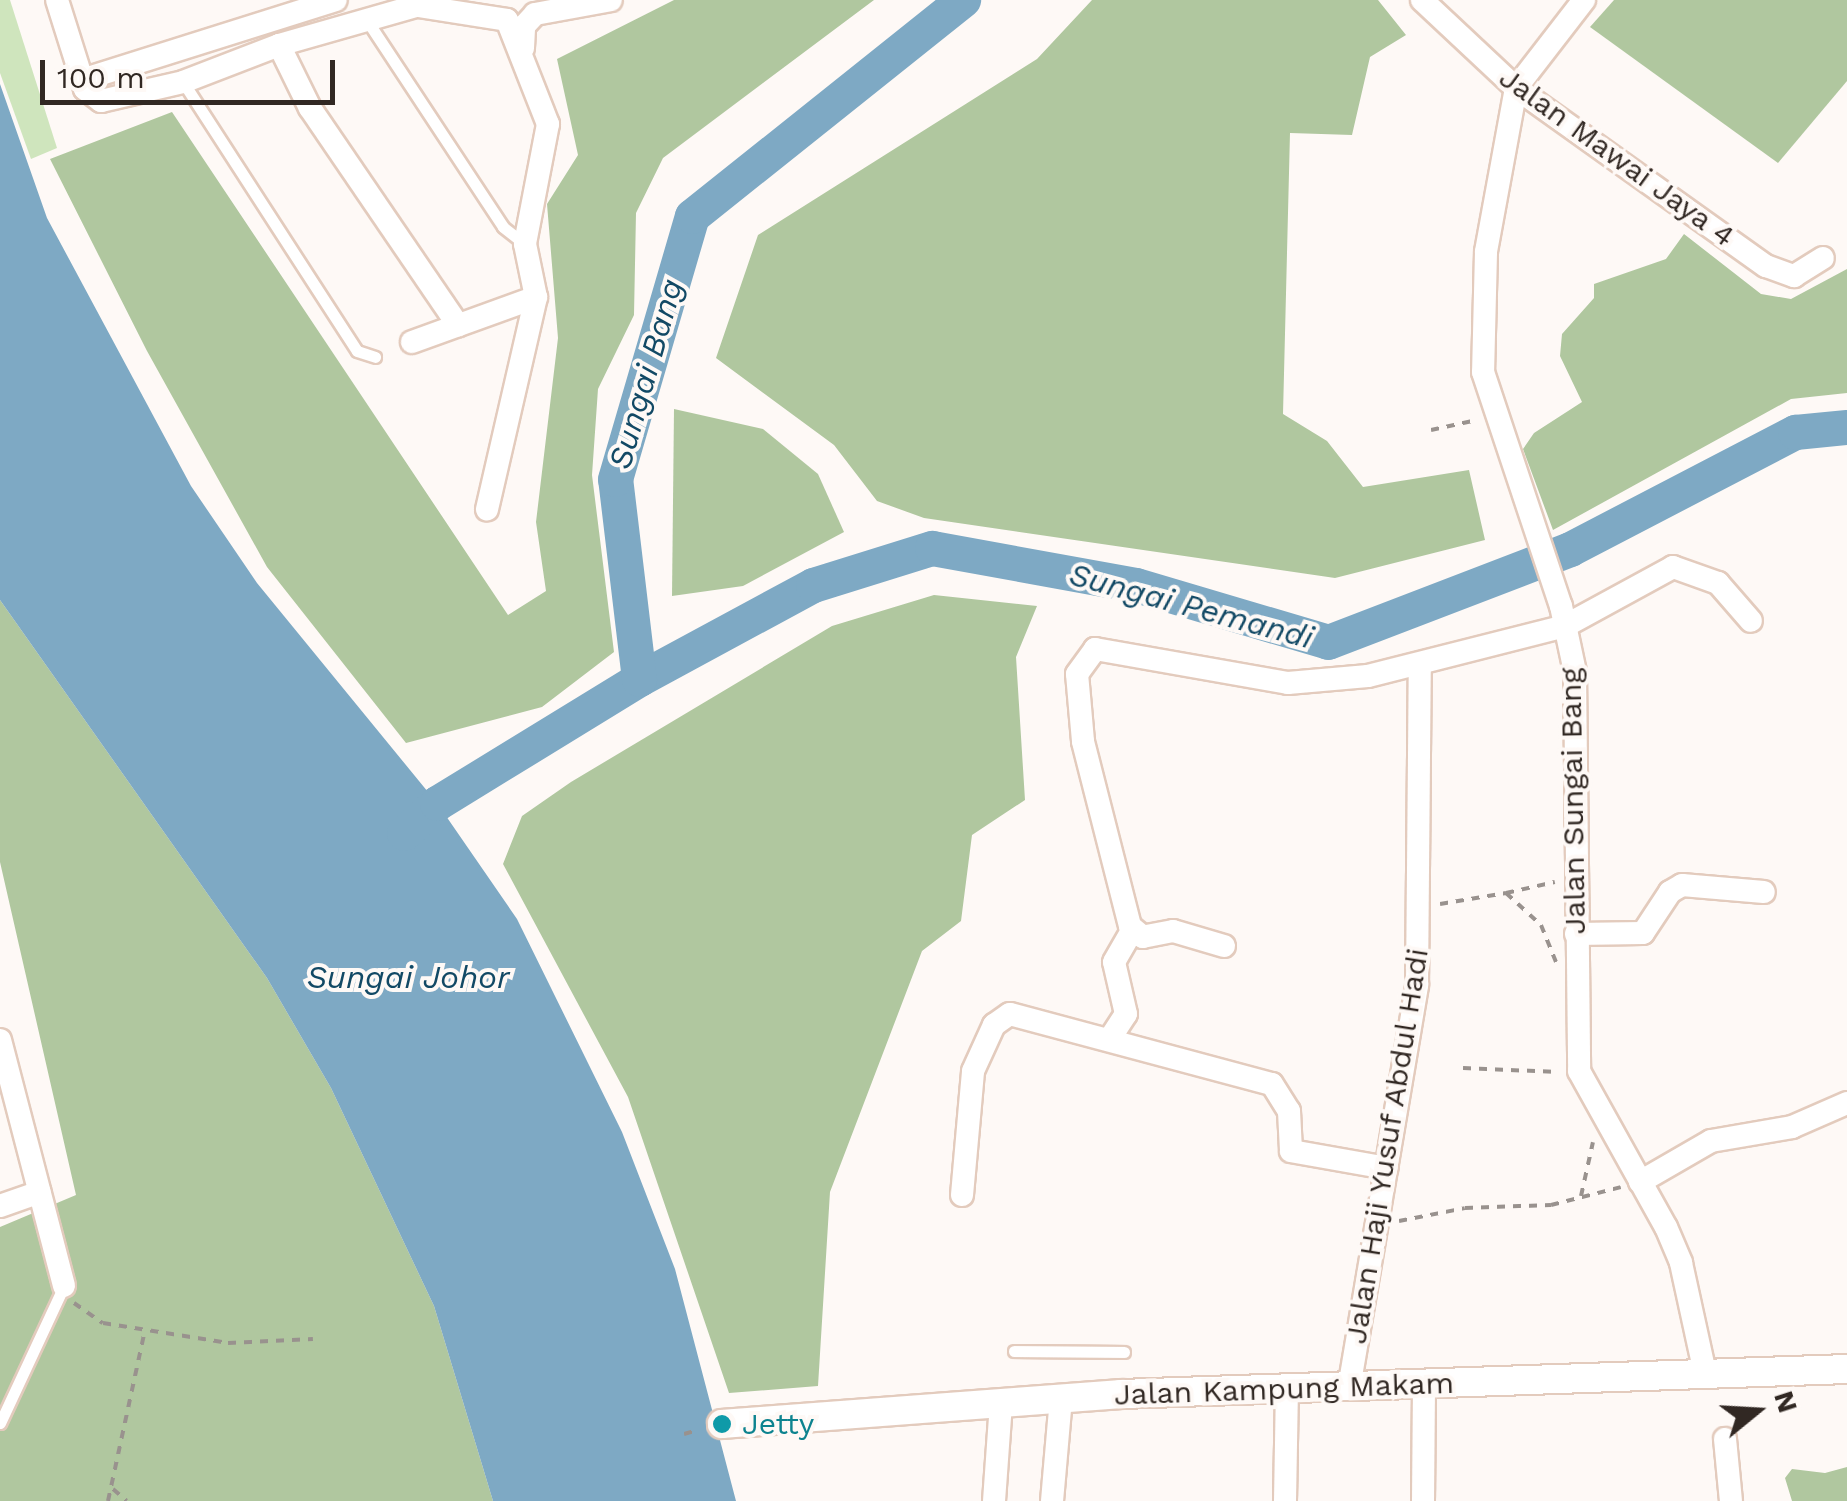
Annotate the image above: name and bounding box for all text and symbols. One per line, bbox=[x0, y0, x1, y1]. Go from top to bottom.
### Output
scale bar bbox=[45, 40, 340, 102]
street label: Jalan Mawai Jaya 4 bbox=[1492, 59, 1742, 255]
text: 100 m bbox=[57, 60, 145, 95]
water label: Sungai Bang bbox=[601, 274, 691, 474]
water label: Sungai Pemandi bbox=[1065, 555, 1317, 657]
street label: Jalan Sungai Bang bbox=[1553, 667, 1593, 935]
street label: Jalan Haji Yusuf Abdul Hadi bbox=[1338, 943, 1436, 1349]
water label: Sungai Johor bbox=[306, 958, 510, 996]
north arrow bbox=[1707, 1361, 1807, 1461]
street label: Jalan Kampung Makam bbox=[1113, 1365, 1455, 1413]
text: N bbox=[1767, 1387, 1805, 1417]
place label: Jetty bbox=[742, 1406, 814, 1442]
marker: Jetty bbox=[711, 1413, 733, 1435]

